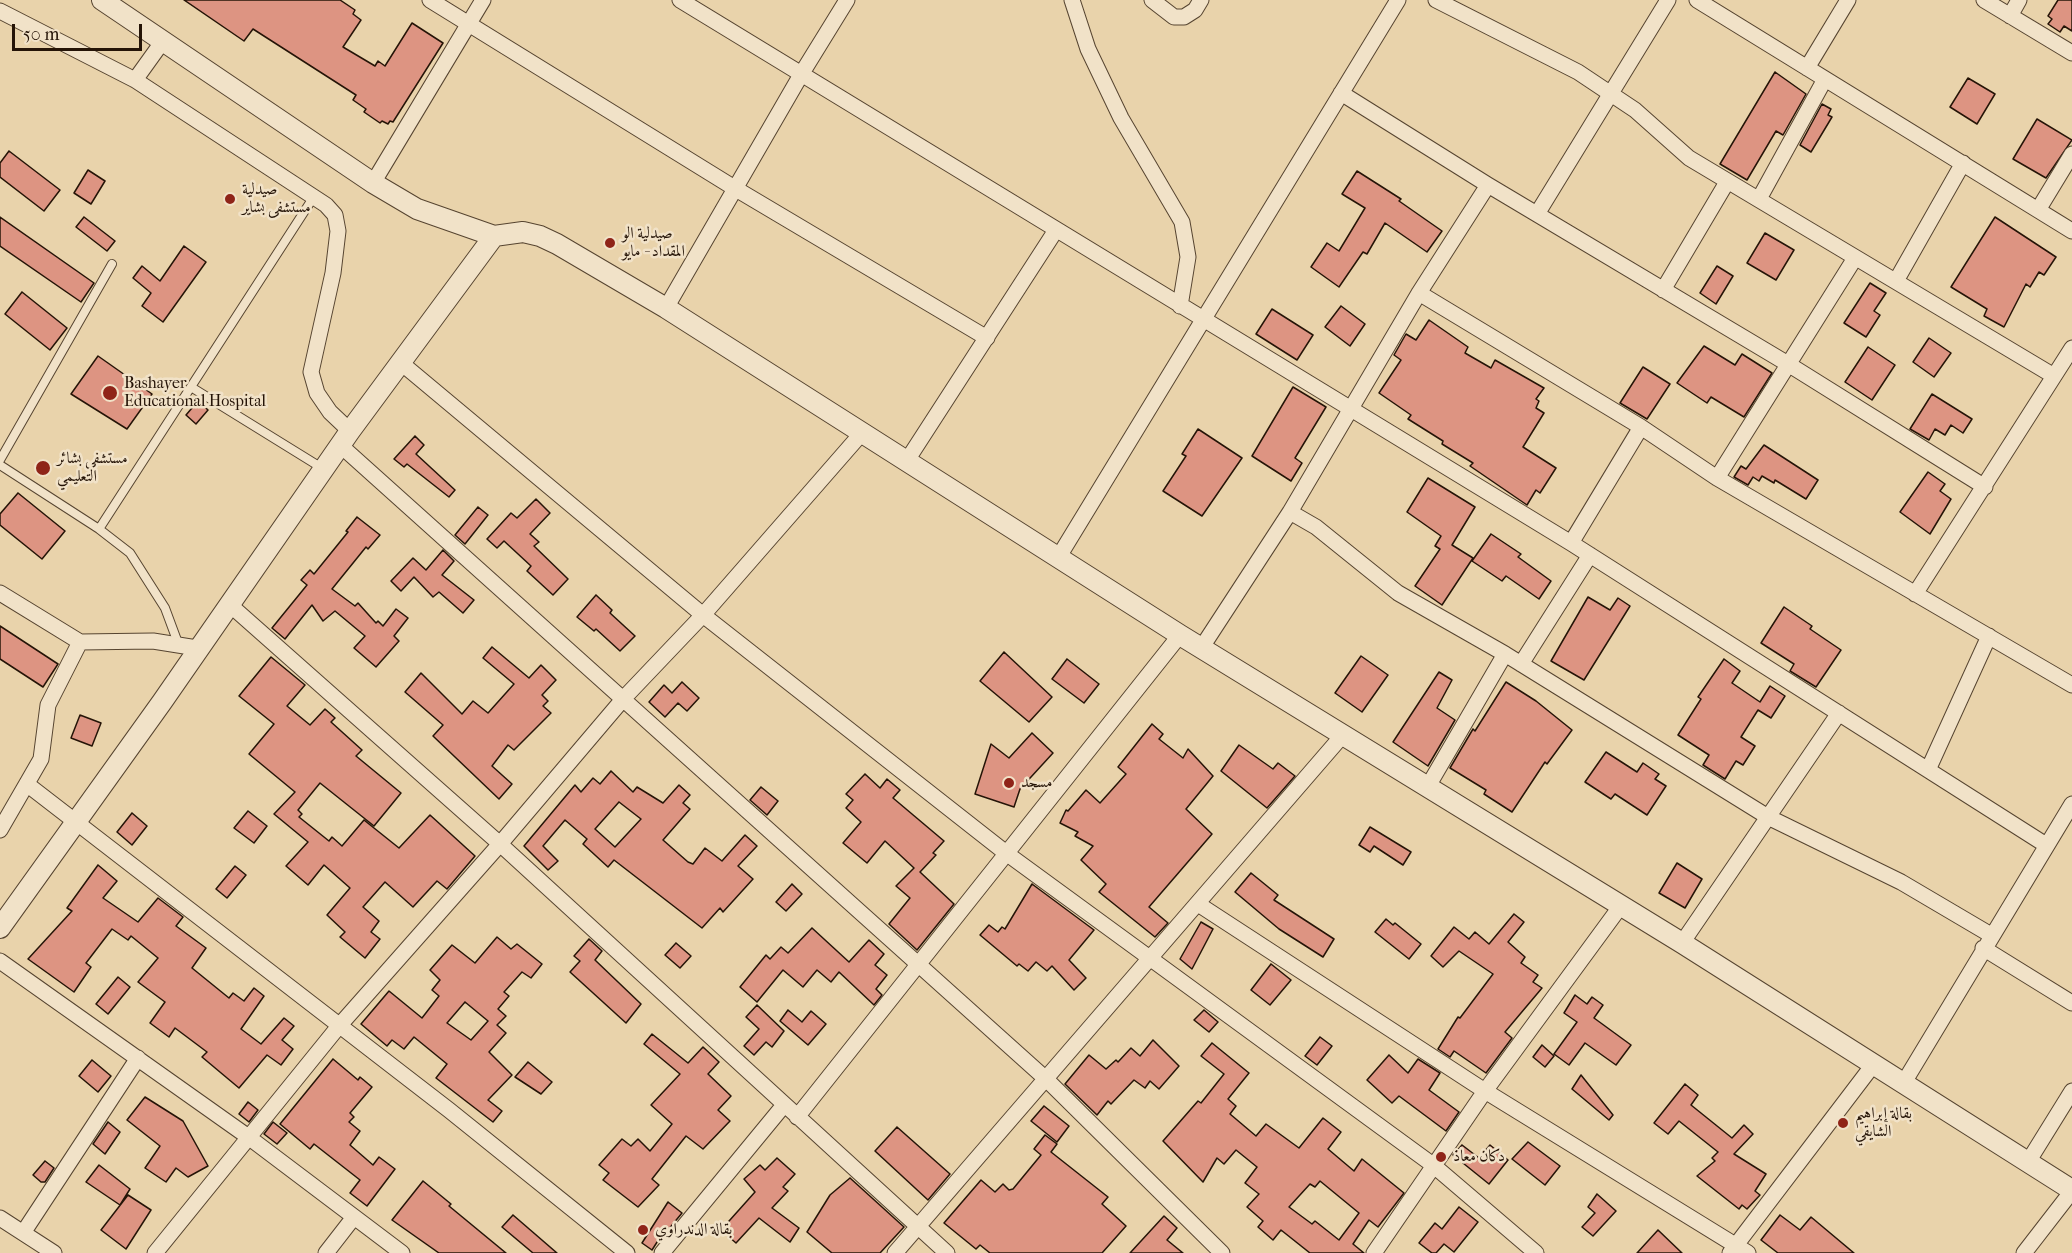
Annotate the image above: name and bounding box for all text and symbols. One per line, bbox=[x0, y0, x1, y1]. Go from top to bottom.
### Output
scale bar bbox=[15, 12, 146, 50]
text: 50 m bbox=[23, 24, 59, 45]
place label: صيدلية مستشفى بشاير bbox=[242, 180, 311, 218]
marker: صيدلية مستشفى بشاير bbox=[223, 192, 237, 206]
place label: صيدلية الو المقداد - مايو bbox=[622, 224, 685, 262]
marker: صيدلية الو المقداد - مايو bbox=[603, 236, 617, 250]
place label: Bashayer Educational Hospital bbox=[124, 374, 266, 412]
marker: Bashayer Educational Hospital bbox=[101, 384, 119, 402]
place label: مستشفى بشائر التعليمي bbox=[57, 449, 128, 487]
marker: مستشفى بشائر التعليمي bbox=[34, 459, 52, 477]
place label: مسجد bbox=[1021, 773, 1052, 793]
marker: مسجد bbox=[1002, 776, 1016, 790]
place label: بقالة إبراهيم الشايقي bbox=[1855, 1104, 1912, 1142]
marker: بقالة إبراهيم الشايقي bbox=[1836, 1116, 1850, 1130]
place label: دكان معاذ bbox=[1453, 1147, 1505, 1167]
marker: دكان معاذ bbox=[1434, 1150, 1448, 1164]
place label: بقالة الدندراوي bbox=[655, 1220, 732, 1240]
marker: بقالة الدندراوي bbox=[636, 1223, 650, 1237]

